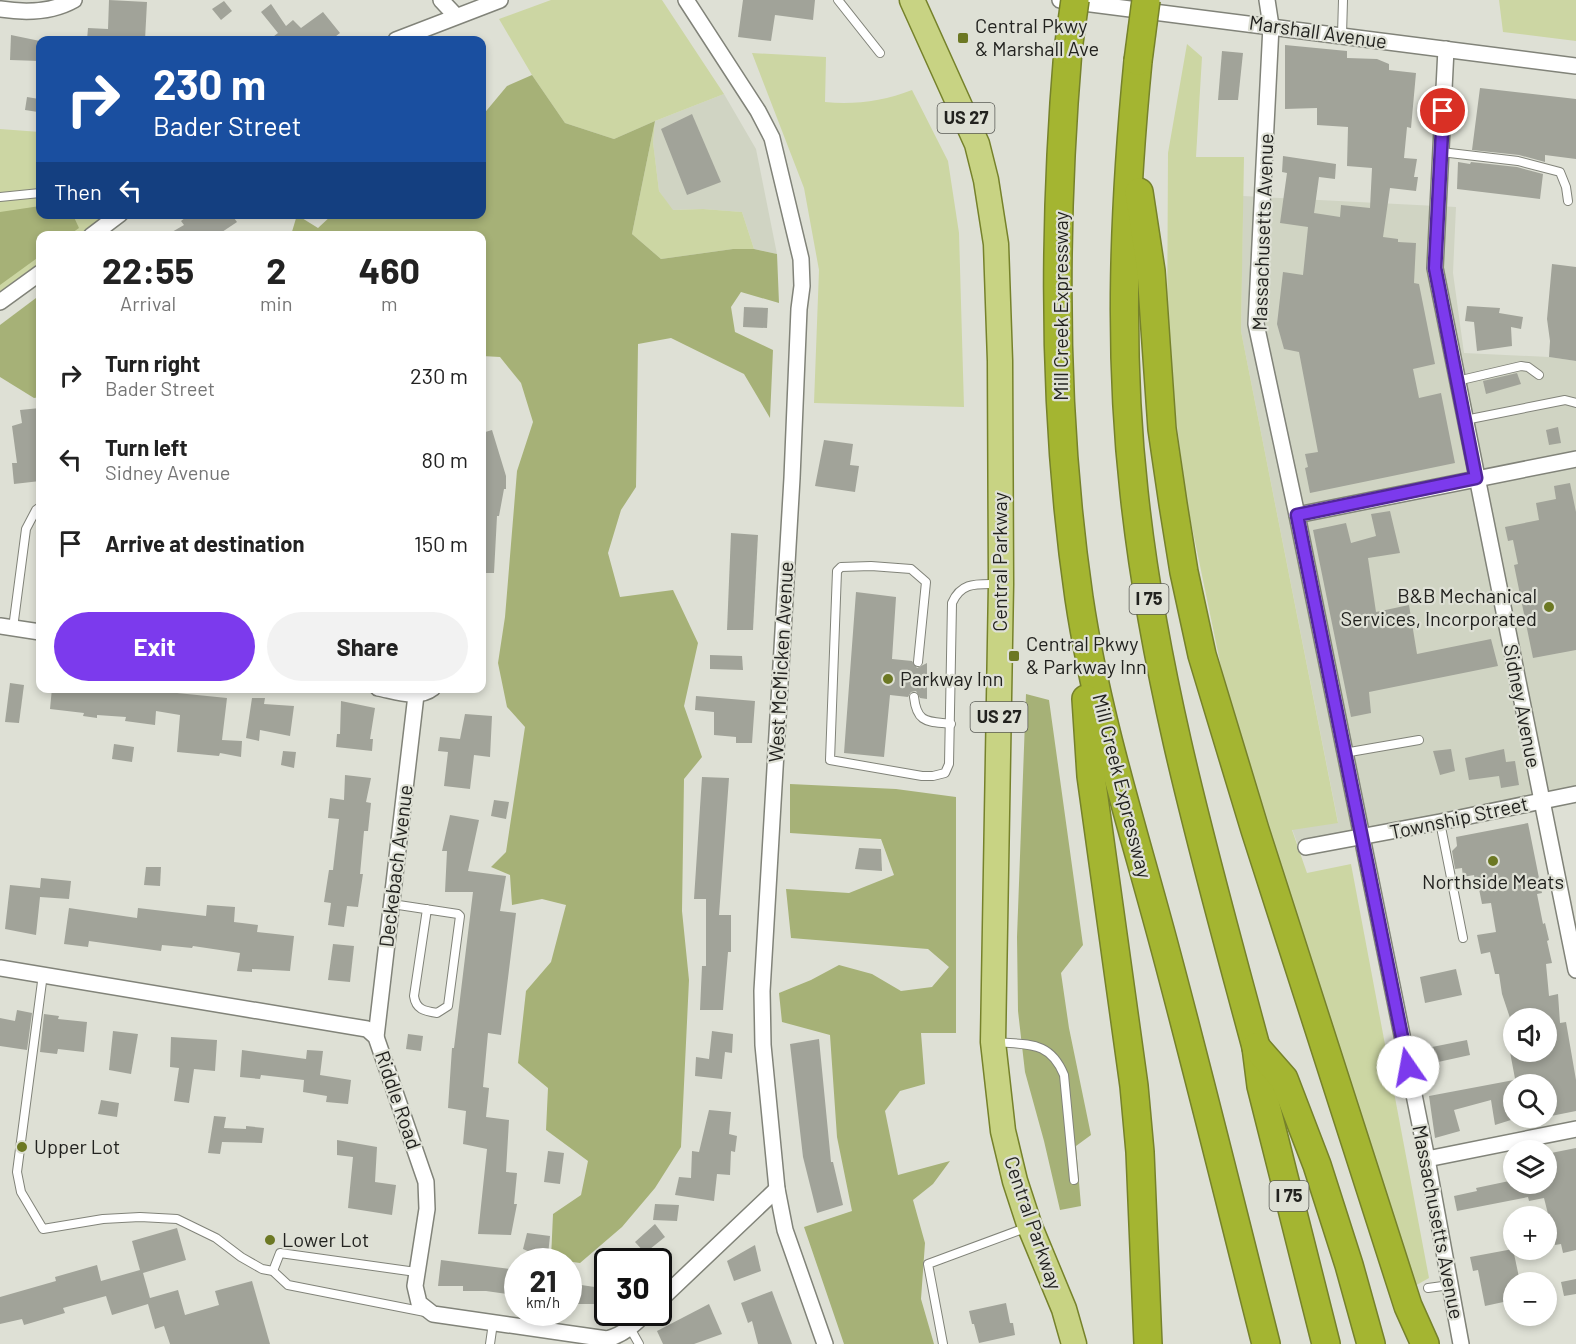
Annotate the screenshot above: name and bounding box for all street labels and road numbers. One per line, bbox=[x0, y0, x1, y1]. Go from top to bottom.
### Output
street label: Marshall Avenue bbox=[1248, 9, 1389, 53]
road number: US 27 bbox=[938, 103, 994, 133]
street label: Massachusetts Avenue bbox=[1247, 133, 1277, 331]
street label: Mill Creek Expressway bbox=[1048, 211, 1072, 401]
street label: Central Parkway bbox=[987, 492, 1011, 632]
street label: West McMicken Avenue bbox=[763, 561, 797, 763]
road number: I 75 bbox=[1130, 584, 1168, 614]
street label: Sidney Avenue bbox=[1499, 642, 1547, 770]
street label: Mill Creek Expressway bbox=[1088, 691, 1158, 881]
road number: US 27 bbox=[970, 702, 1028, 732]
street label: Deckebach Avenue bbox=[373, 783, 417, 949]
street label: Township Street bbox=[1387, 791, 1530, 843]
street label: Riddle Road bbox=[371, 1047, 427, 1152]
street label: Massachusetts Avenue bbox=[1408, 1123, 1470, 1321]
street label: Central Parkway bbox=[1000, 1153, 1068, 1293]
road number: I 75 bbox=[1270, 1181, 1308, 1211]

